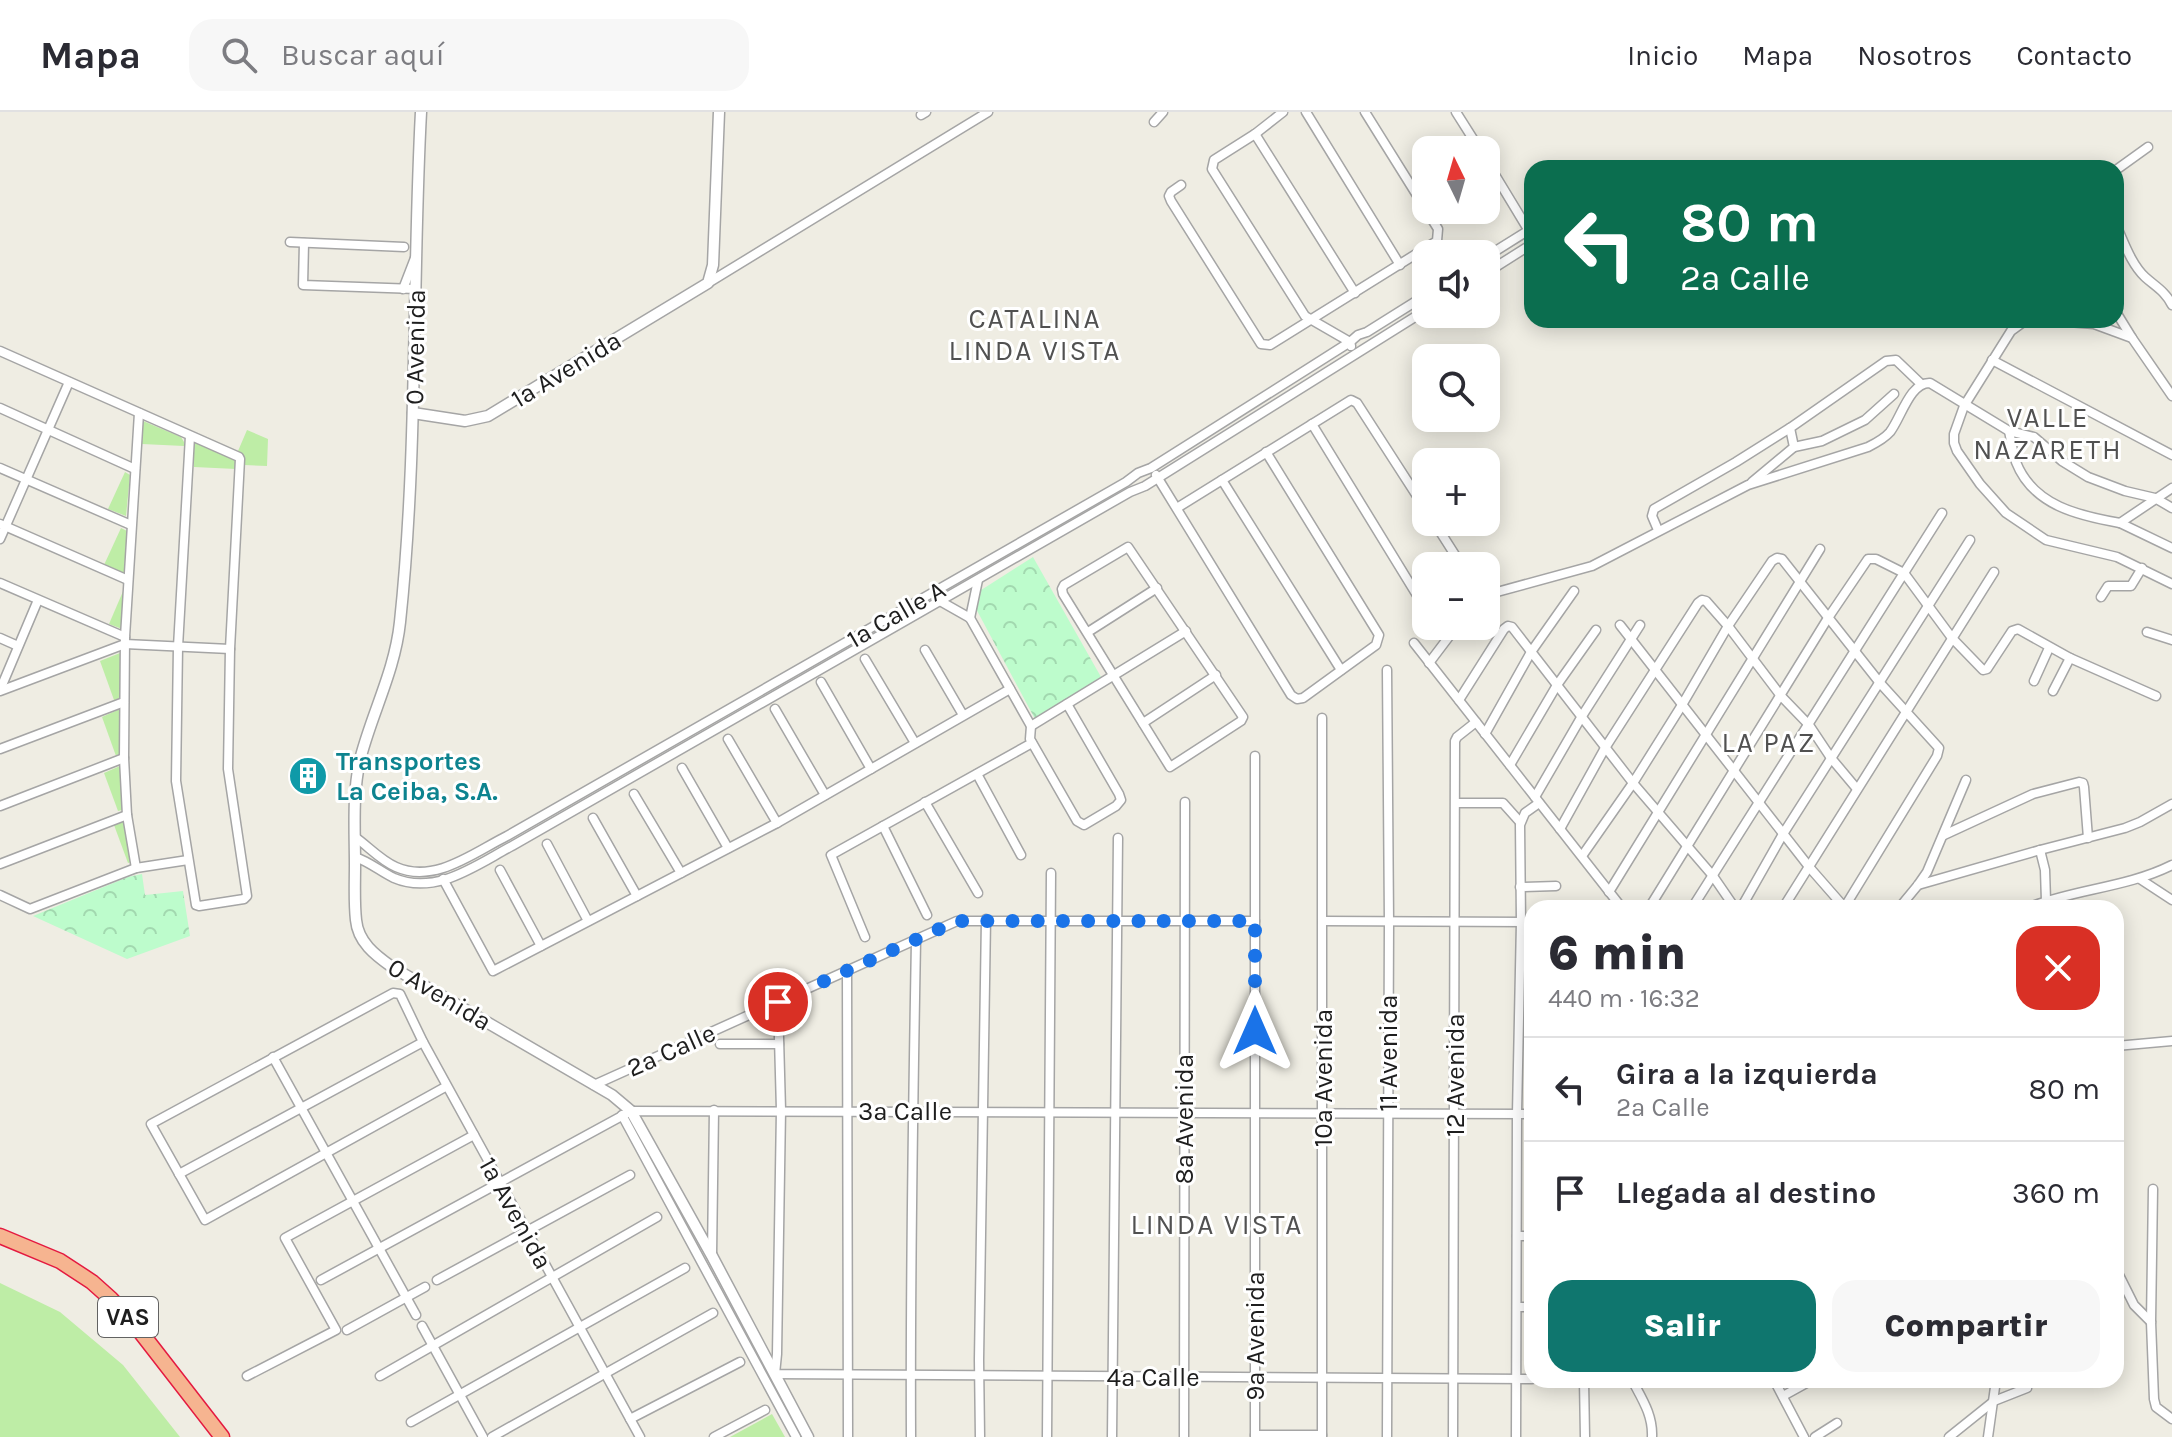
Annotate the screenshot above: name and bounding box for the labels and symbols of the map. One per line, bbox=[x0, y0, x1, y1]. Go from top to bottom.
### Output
north arrow bbox=[1412, 136, 1500, 224]
street label: 0 Avenida bbox=[399, 289, 432, 405]
district label: CATALINA LINDA VISTA bbox=[949, 302, 1121, 367]
street label: 1a Avenida bbox=[506, 324, 627, 414]
district label: VALLE NAZARETH bbox=[1973, 401, 2123, 466]
street label: 1a Calle A bbox=[842, 574, 951, 655]
district label: LA PAZ bbox=[1722, 726, 1816, 759]
place label: Transportes La Ceiba, S.A. bbox=[336, 746, 498, 807]
building icon: Transportes La Ceiba, S.A. bbox=[287, 755, 329, 797]
street label: 0 Avenida bbox=[382, 951, 497, 1037]
pin bbox=[744, 968, 812, 1036]
position arrow bbox=[1213, 989, 1297, 1073]
street label: 11 Avenida bbox=[1373, 994, 1404, 1112]
street label: 10a Avenida bbox=[1308, 1009, 1339, 1147]
street label: 12 Avenida bbox=[1440, 1013, 1471, 1137]
street label: 2a Calle bbox=[622, 1017, 720, 1084]
street label: 8a Avenida bbox=[1169, 1054, 1200, 1184]
street label: 3a Calle bbox=[858, 1096, 952, 1127]
street label: 1a Avenida bbox=[472, 1152, 559, 1275]
district label: LINDA VISTA bbox=[1131, 1208, 1303, 1241]
street label: 9a Avenida bbox=[1240, 1271, 1271, 1401]
road number: VAS bbox=[98, 1297, 158, 1337]
street label: 4a Calle bbox=[1106, 1362, 1200, 1393]

